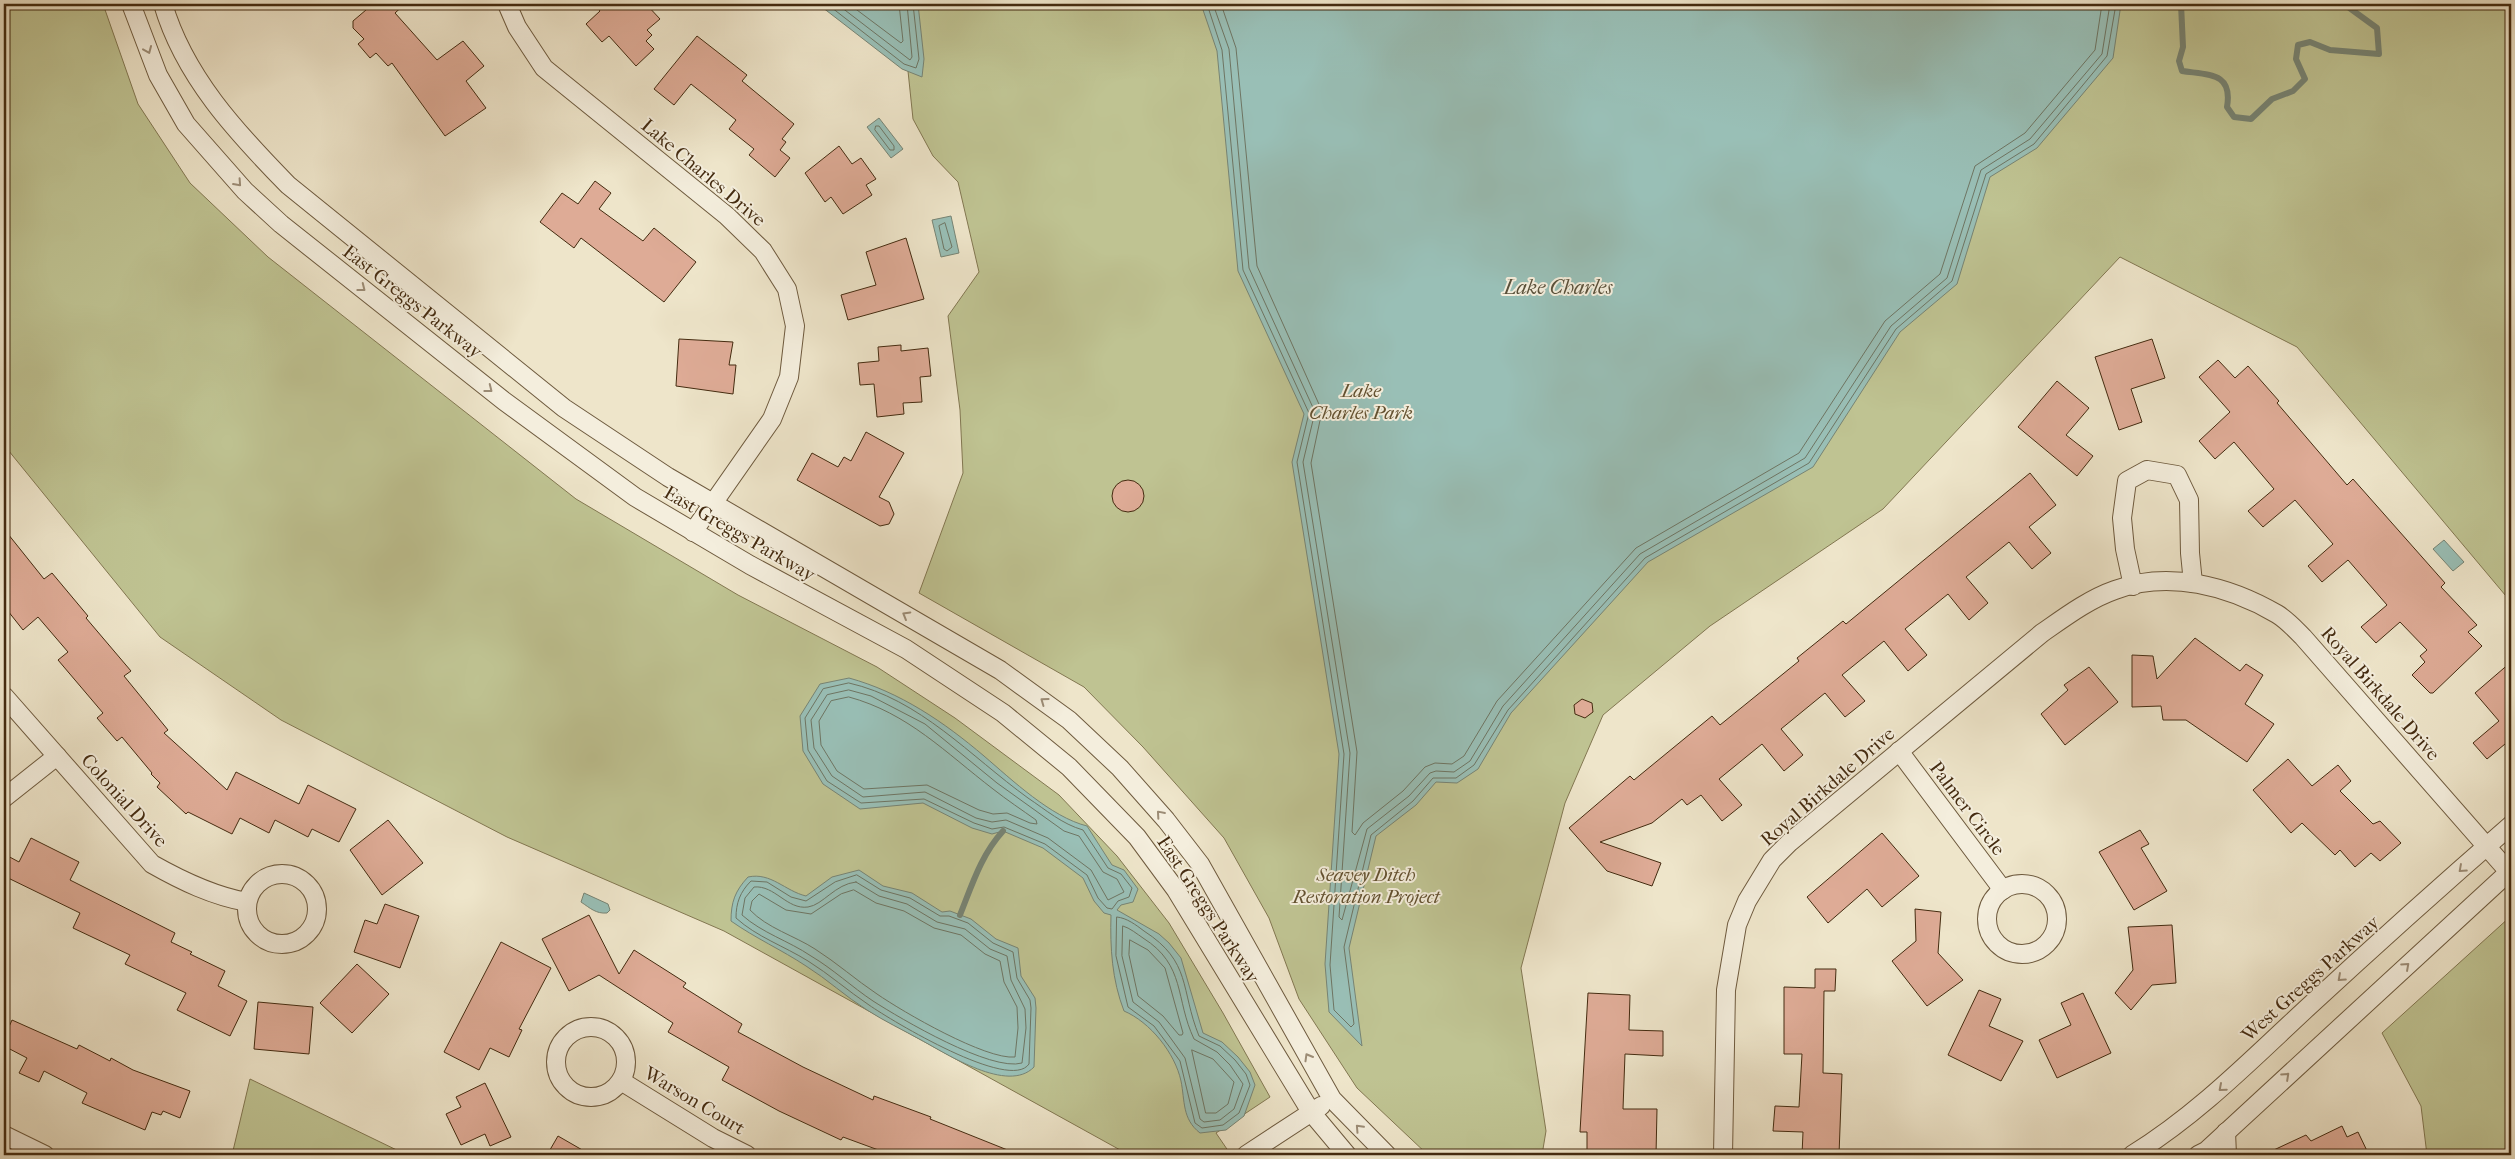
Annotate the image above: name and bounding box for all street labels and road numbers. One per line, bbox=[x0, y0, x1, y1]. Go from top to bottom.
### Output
street label: Lake Charles Drive bbox=[637, 114, 770, 231]
street label: East Greggs Parkway bbox=[338, 241, 487, 364]
street label: East Greggs Parkway bbox=[660, 482, 820, 587]
street label: Royal Birkdale Drive bbox=[2316, 622, 2444, 765]
street label: Royal Birkdale Drive bbox=[1756, 723, 1899, 851]
street label: Colonial Drive bbox=[77, 749, 172, 852]
street label: Palmer Circle bbox=[1925, 757, 2010, 860]
street label: East Greggs Parkway bbox=[1152, 832, 1264, 988]
street label: West Greggs Parkway bbox=[2237, 911, 2385, 1047]
street label: Warson Court bbox=[639, 1062, 749, 1140]

